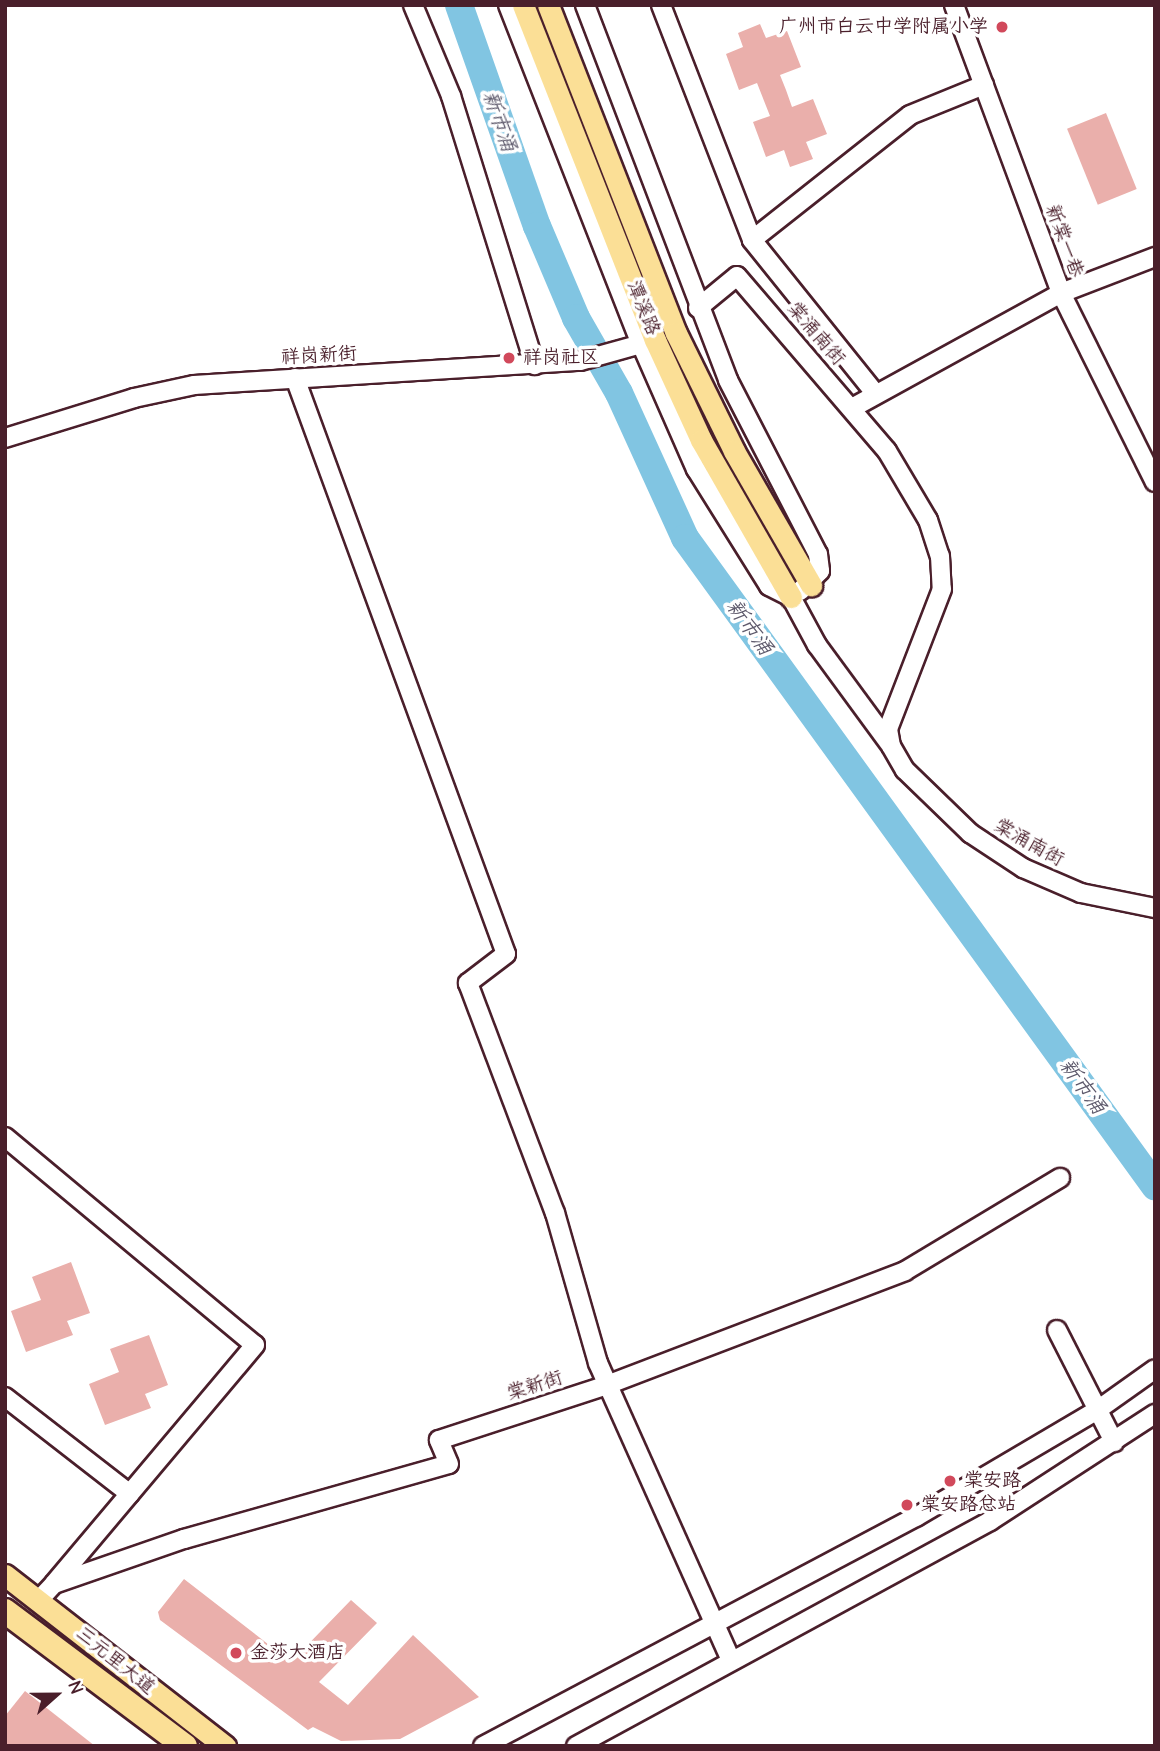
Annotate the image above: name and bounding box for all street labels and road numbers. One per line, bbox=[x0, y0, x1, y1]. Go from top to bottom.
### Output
street label: 新棠一巷 bbox=[1040, 201, 1088, 281]
street label: 潭溪路 bbox=[622, 277, 664, 339]
street label: 棠涌南街 bbox=[782, 298, 850, 370]
street label: 祥岗新街 bbox=[280, 343, 358, 369]
street label: 棠涌南街 bbox=[990, 815, 1068, 871]
street label: 棠新街 bbox=[504, 1366, 566, 1406]
street label: 三元里大道 bbox=[71, 1622, 159, 1700]

